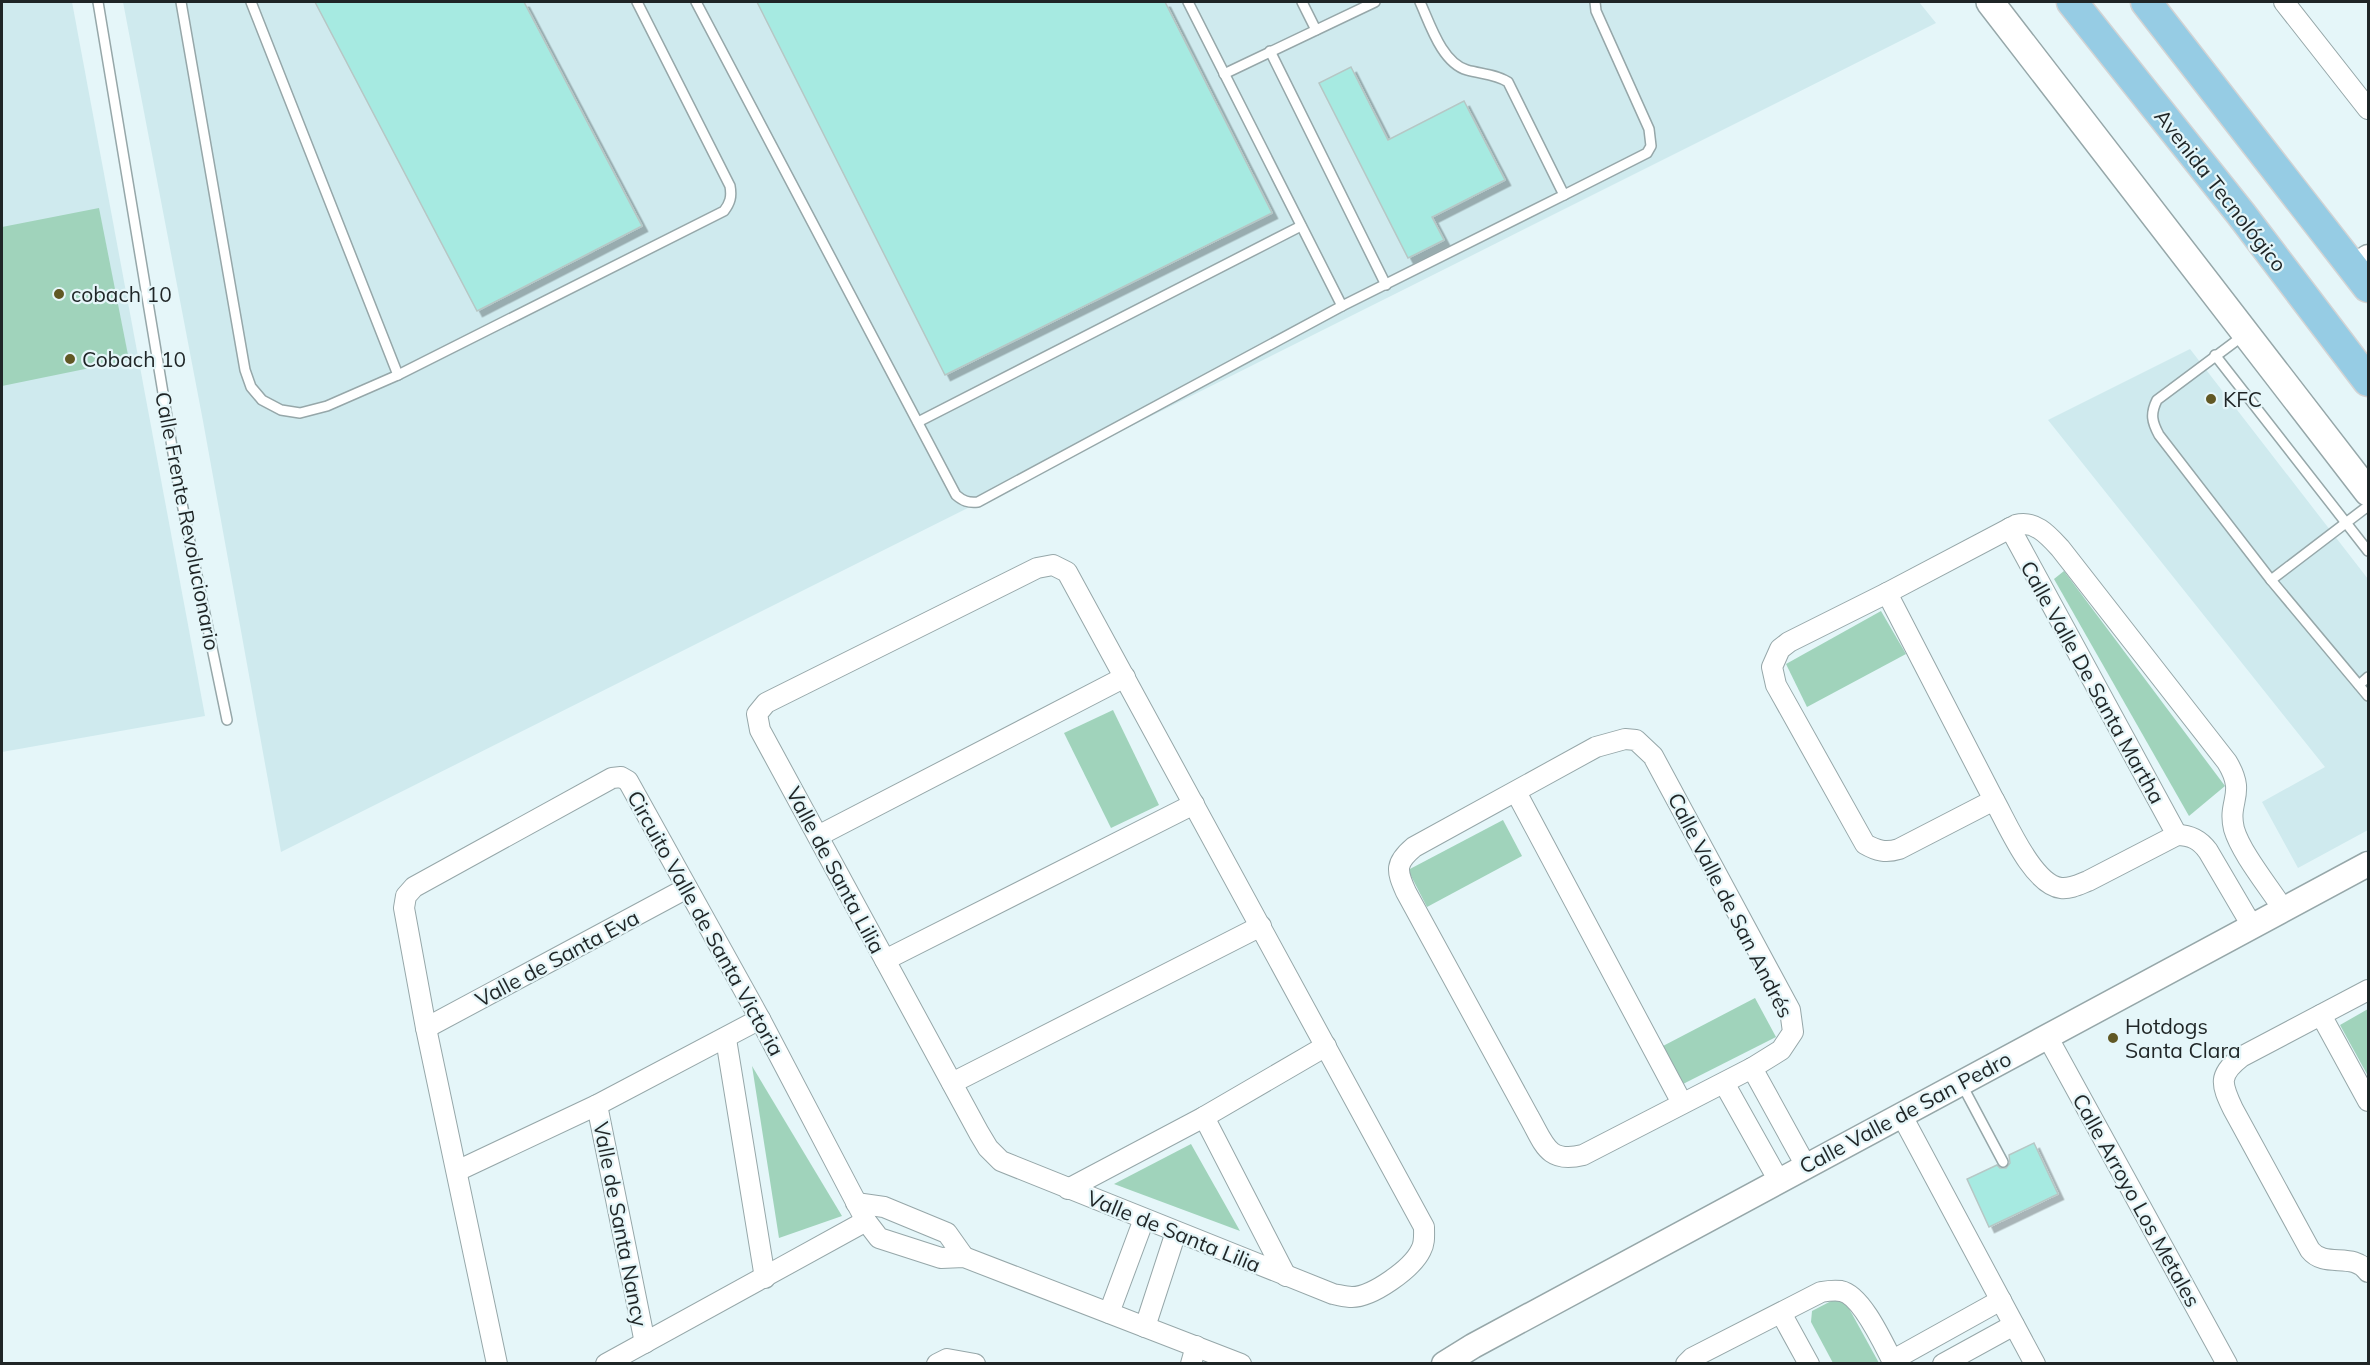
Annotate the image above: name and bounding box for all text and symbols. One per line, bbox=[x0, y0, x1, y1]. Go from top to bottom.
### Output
street label: Avenida Tecnológico bbox=[2149, 103, 2293, 277]
place label: cobach 10 bbox=[71, 281, 172, 307]
marker: cobach 10 bbox=[52, 287, 66, 301]
place label: Cobach 10 bbox=[82, 346, 186, 372]
marker: Cobach 10 bbox=[63, 352, 77, 366]
place label: KFC bbox=[2223, 386, 2262, 412]
street label: Calle Frente Revolucionario bbox=[150, 389, 226, 653]
marker: KFC bbox=[2204, 392, 2218, 406]
street label: Calle Valle De Santa Martha bbox=[2015, 556, 2171, 808]
street label: Valle de Santa Lilia bbox=[781, 782, 891, 958]
street label: Circuito Valle de Santa Victoria bbox=[622, 786, 790, 1060]
street label: Calle Valle de San Andrés bbox=[1663, 788, 1799, 1022]
street label: Valle de Santa Eva bbox=[471, 904, 643, 1012]
place label: Hotdogs Santa Clara bbox=[2125, 1013, 2241, 1063]
marker: Hotdogs Santa Clara bbox=[2106, 1031, 2120, 1045]
street label: Calle Valle de San Pedro bbox=[1795, 1045, 2015, 1179]
street label: Calle Arroyo Los Metales bbox=[2067, 1089, 2207, 1311]
street label: Valle de Santa Nancy bbox=[588, 1119, 654, 1329]
street label: Valle de Santa Lilia bbox=[1083, 1184, 1265, 1278]

